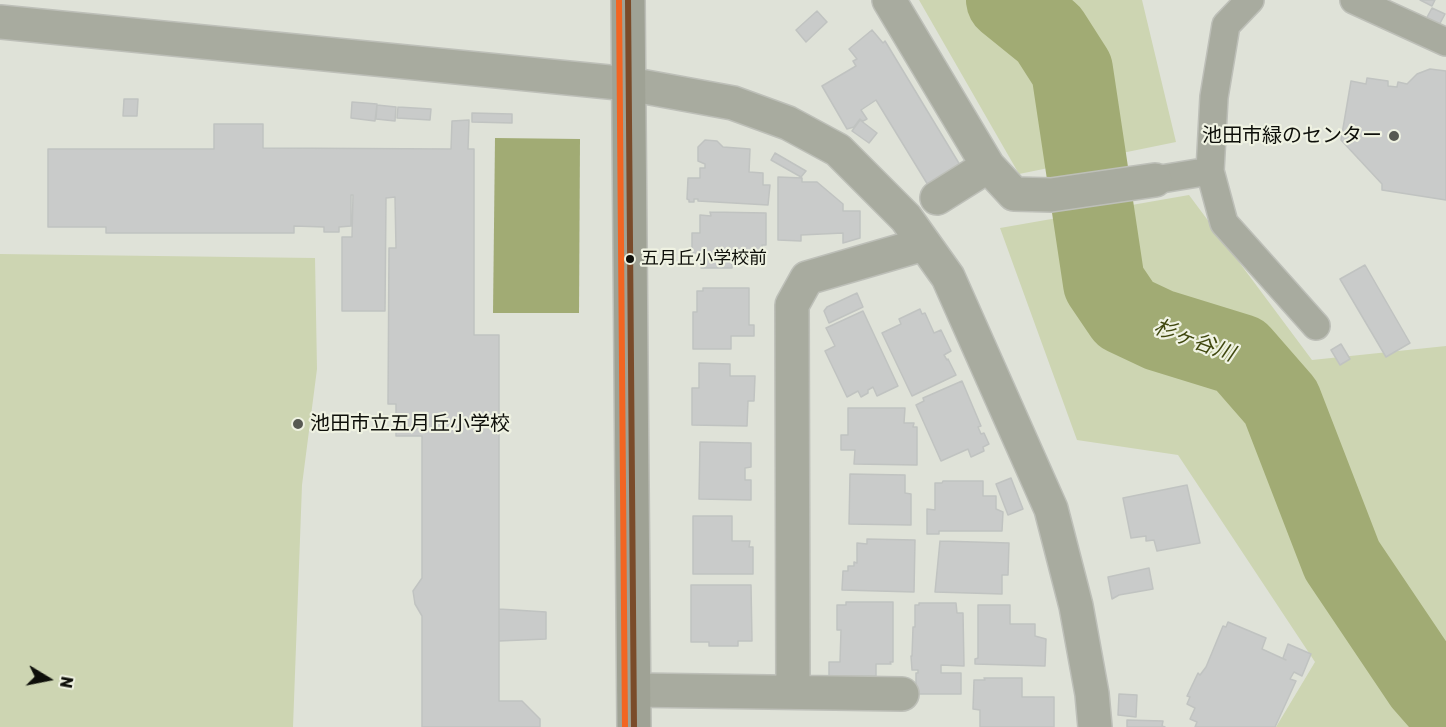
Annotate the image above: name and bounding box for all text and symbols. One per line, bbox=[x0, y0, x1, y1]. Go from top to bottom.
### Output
place label: 池田市緑のセンター bbox=[1202, 124, 1382, 148]
marker: 池田市緑のセンター bbox=[1387, 129, 1401, 143]
place label: 五月丘小学校前 bbox=[641, 248, 767, 270]
marker: 五月丘小学校前 bbox=[624, 253, 636, 265]
water label: 杉ヶ谷川 bbox=[1150, 315, 1238, 367]
place label: 池田市立五月丘小学校 bbox=[310, 412, 510, 436]
marker: 池田市立五月丘小学校 bbox=[291, 417, 305, 431]
north arrow bbox=[18, 649, 78, 709]
text: N bbox=[56, 675, 77, 690]

